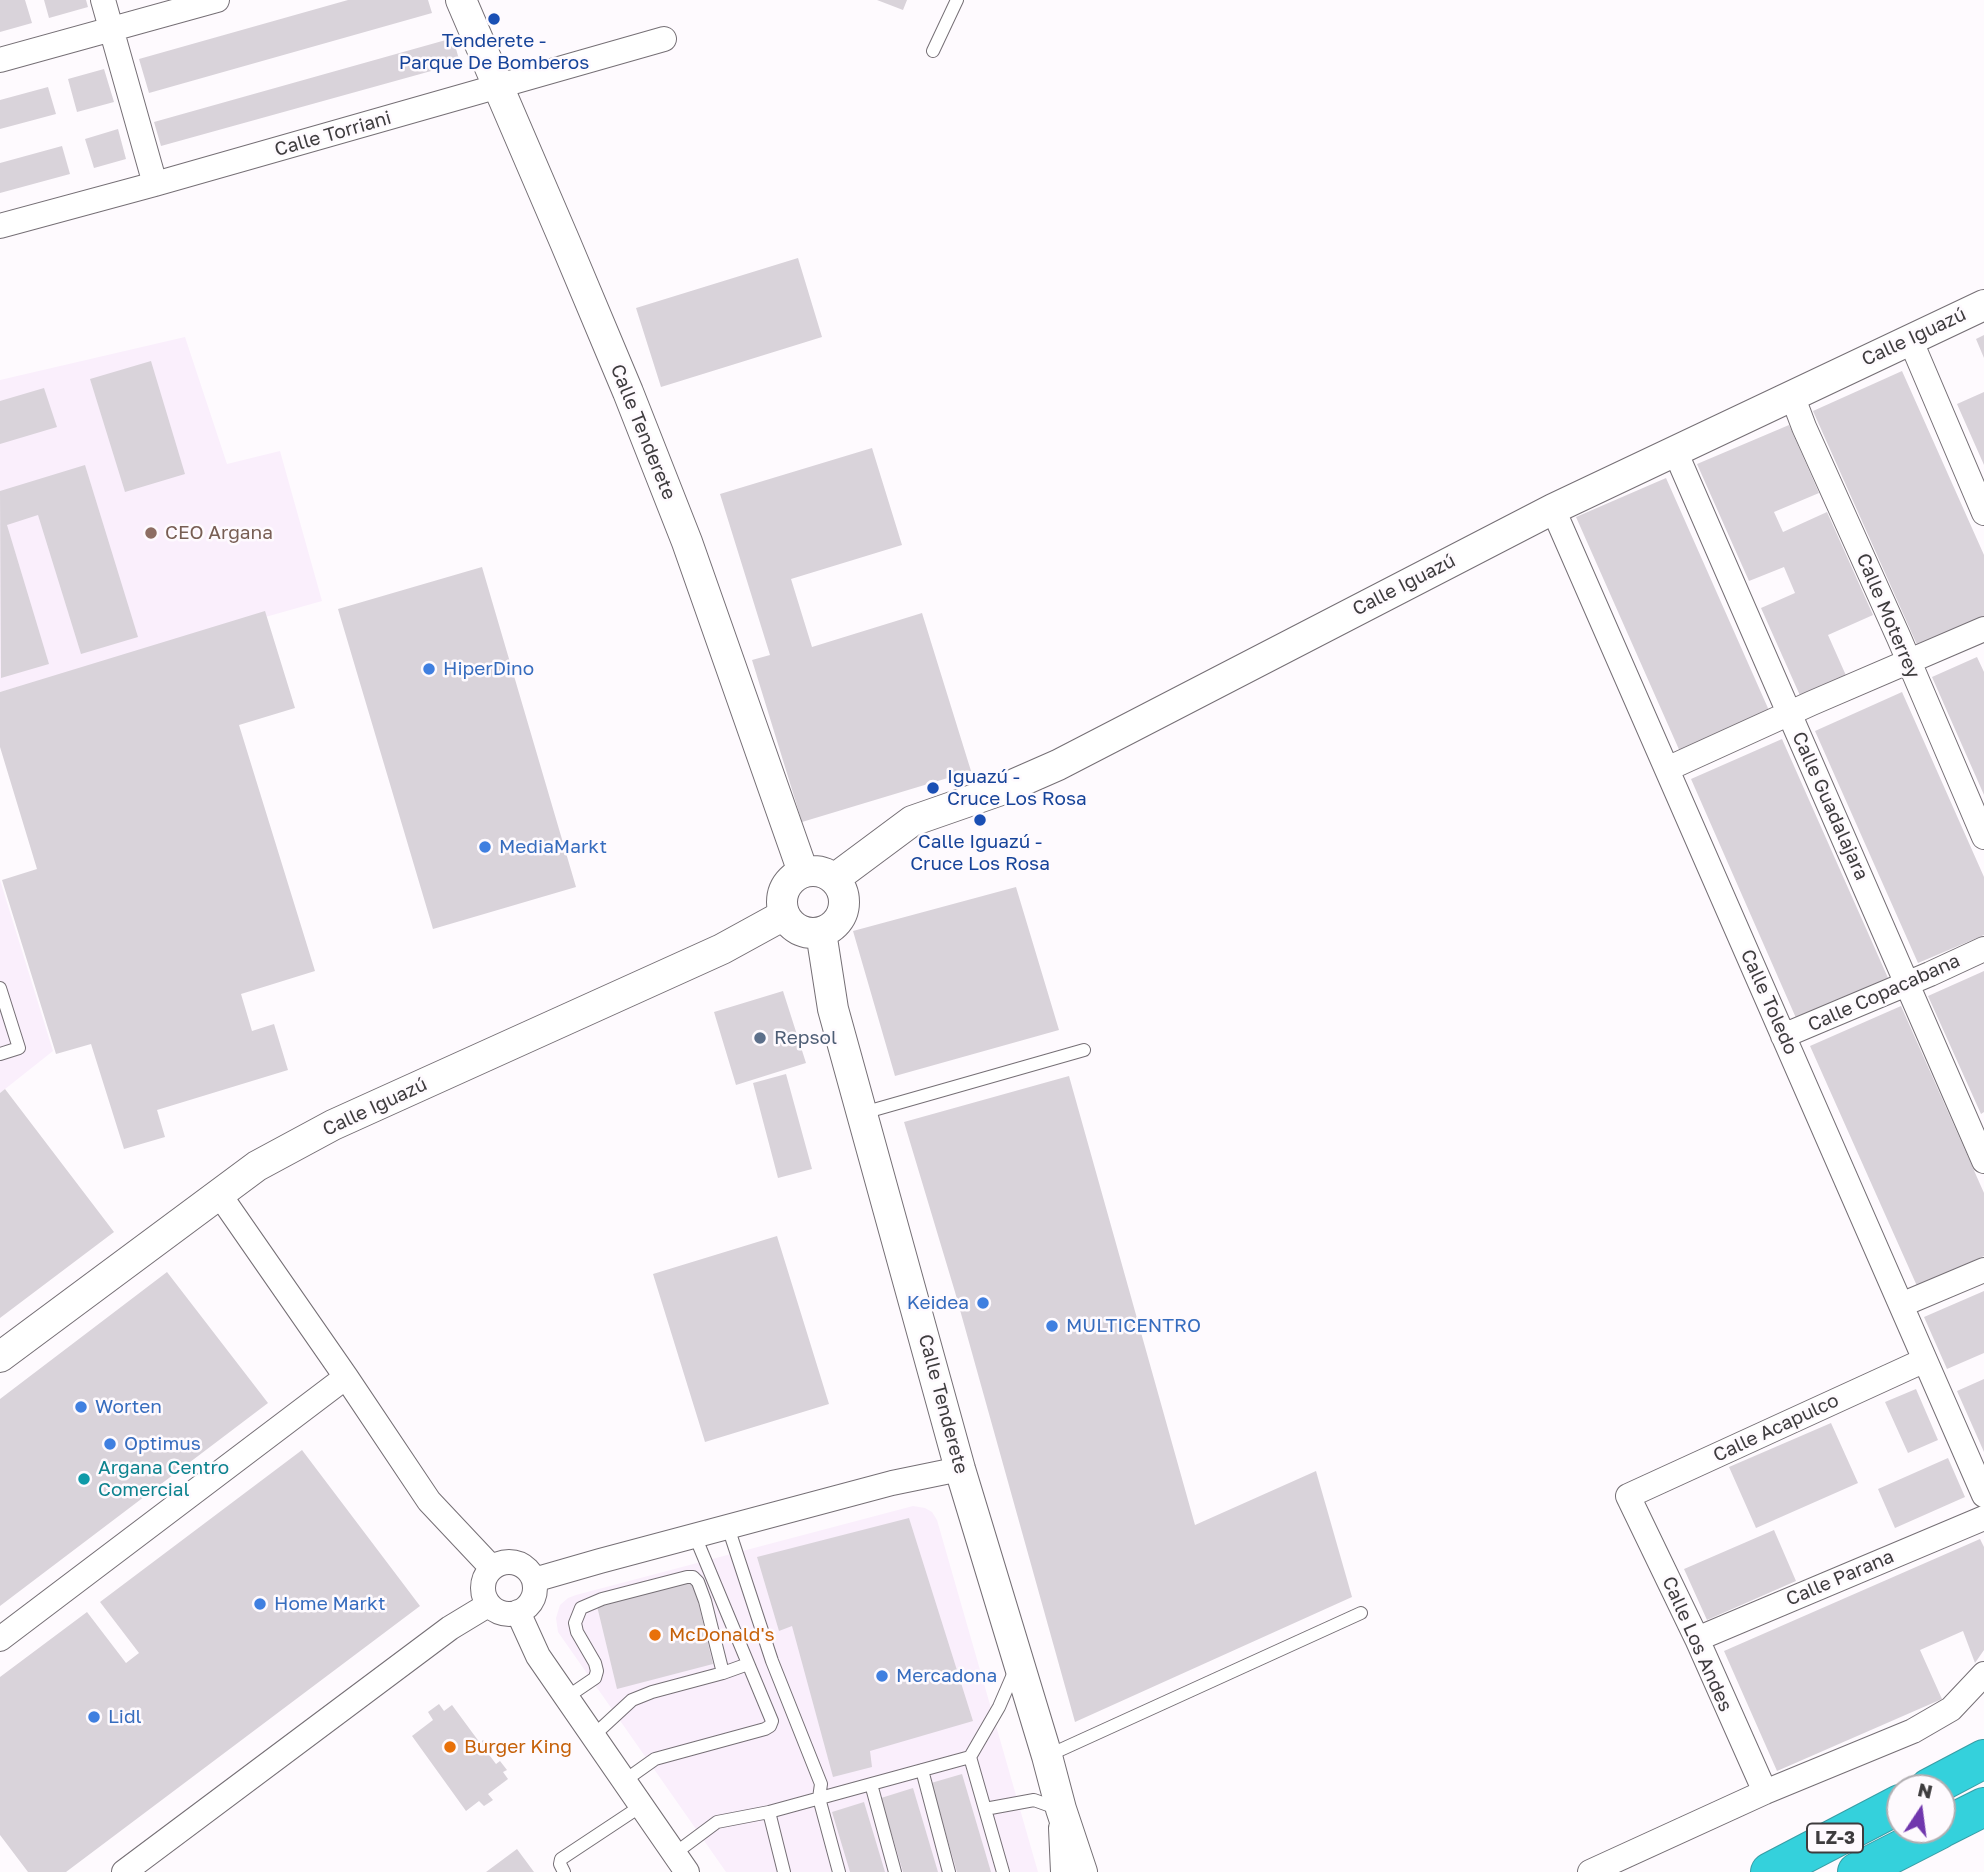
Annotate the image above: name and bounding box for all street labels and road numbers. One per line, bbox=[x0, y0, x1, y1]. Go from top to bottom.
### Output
street label: Calle Torriani bbox=[272, 106, 394, 162]
street label: Calle Iguazú bbox=[1858, 303, 1970, 371]
street label: Calle Tenderete bbox=[606, 361, 680, 503]
street label: Calle Iguazú bbox=[1349, 549, 1459, 621]
street label: Calle Moterrey bbox=[1851, 550, 1925, 682]
street label: Calle Guadalajara bbox=[1787, 728, 1873, 884]
street label: Calle Toledo bbox=[1736, 946, 1802, 1058]
street label: Calle Copacabana bbox=[1804, 949, 1964, 1037]
street label: Calle Iguazú bbox=[319, 1073, 431, 1141]
street label: Calle Tenderete bbox=[913, 1332, 973, 1476]
street label: Calle Acapulco bbox=[1710, 1389, 1842, 1467]
street label: Calle Parana bbox=[1783, 1545, 1897, 1611]
street label: Calle Los Andes bbox=[1657, 1573, 1737, 1715]
road number: LZ-3 bbox=[1807, 1824, 1863, 1852]

